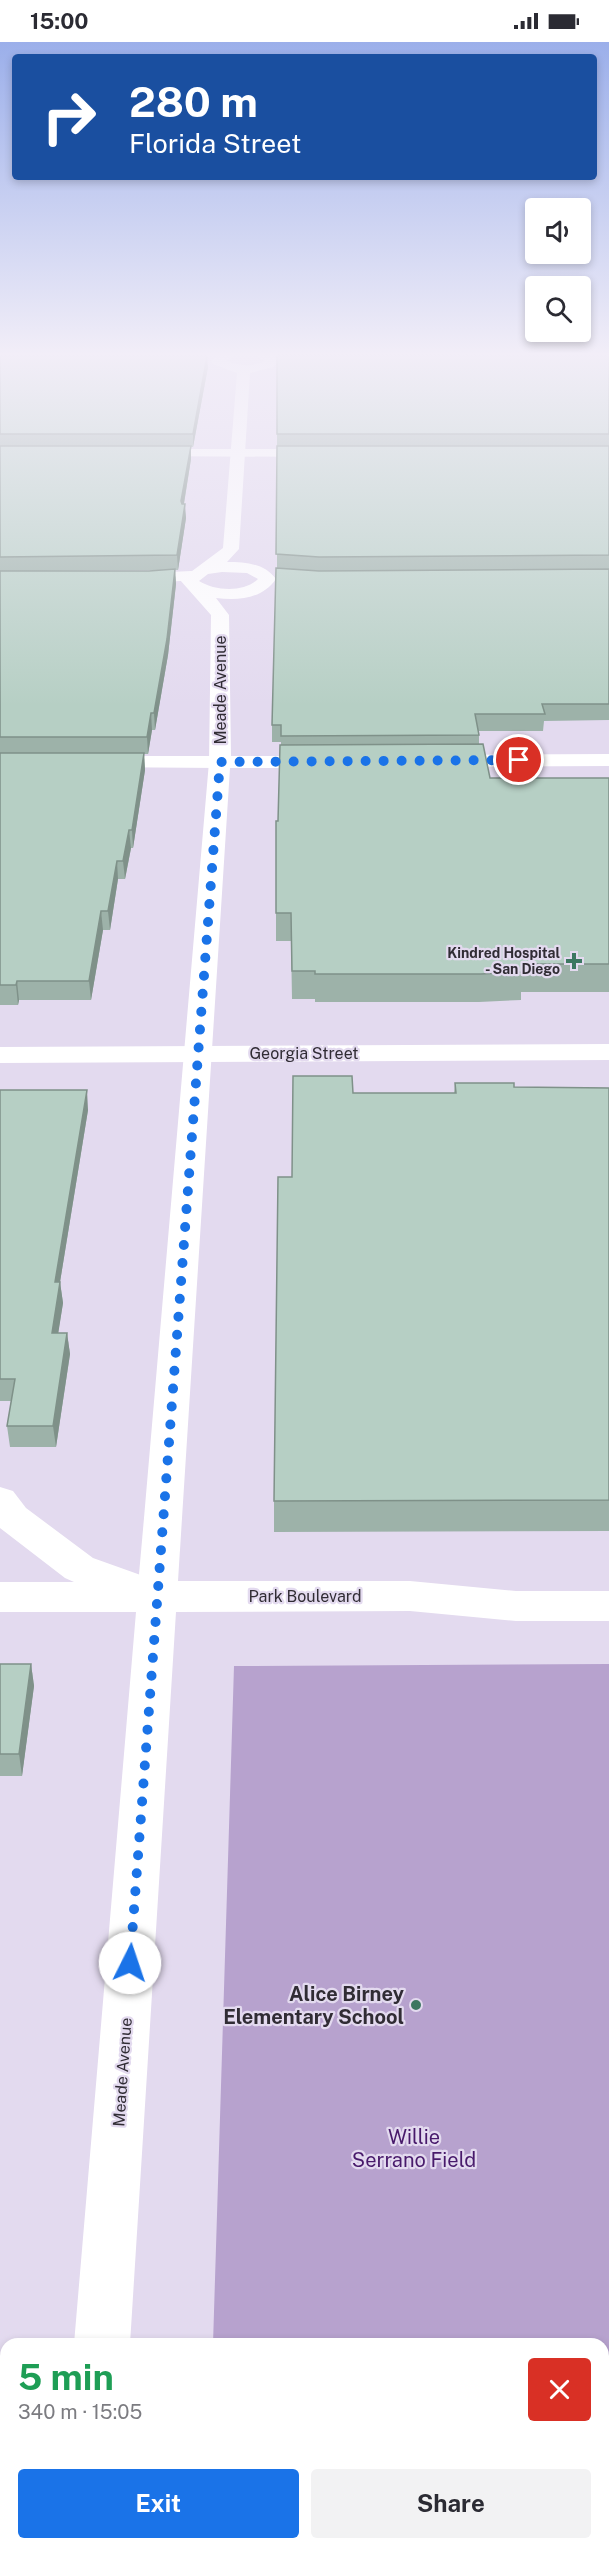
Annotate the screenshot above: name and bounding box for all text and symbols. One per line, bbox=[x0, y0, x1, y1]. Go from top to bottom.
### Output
text: 15:00 bbox=[30, 8, 88, 34]
text: 280 m bbox=[129, 77, 258, 126]
icon: right bbox=[30, 78, 108, 156]
text: Florida Street bbox=[129, 127, 302, 159]
map controls bbox=[525, 198, 591, 342]
button: sound bbox=[525, 198, 591, 264]
button: search bbox=[525, 276, 591, 342]
street label: Meade Avenue bbox=[211, 635, 230, 745]
pin bbox=[493, 734, 544, 785]
icon: arrive bbox=[502, 743, 535, 776]
place label: Kindred Hospital - San Diego bbox=[447, 945, 560, 977]
marker: Kindred Hospital - San Diego bbox=[565, 952, 583, 970]
street label: Georgia Street bbox=[249, 1044, 359, 1063]
street label: Park Boulevard bbox=[249, 1587, 361, 1606]
position arrow bbox=[98, 1931, 162, 1995]
place label: Alice Birney Elementary School bbox=[223, 1982, 404, 2029]
marker: Alice Birney Elementary School bbox=[409, 1998, 423, 2012]
street label: Meade Avenue bbox=[109, 2017, 136, 2127]
park label: Willie Serrano Field bbox=[352, 2125, 476, 2172]
text: 5 min bbox=[18, 2356, 114, 2398]
button: close bbox=[528, 2358, 591, 2421]
text: 340 m · 15:05 bbox=[18, 2400, 142, 2424]
button: Exit bbox=[18, 2469, 299, 2538]
button: Share bbox=[311, 2469, 591, 2538]

